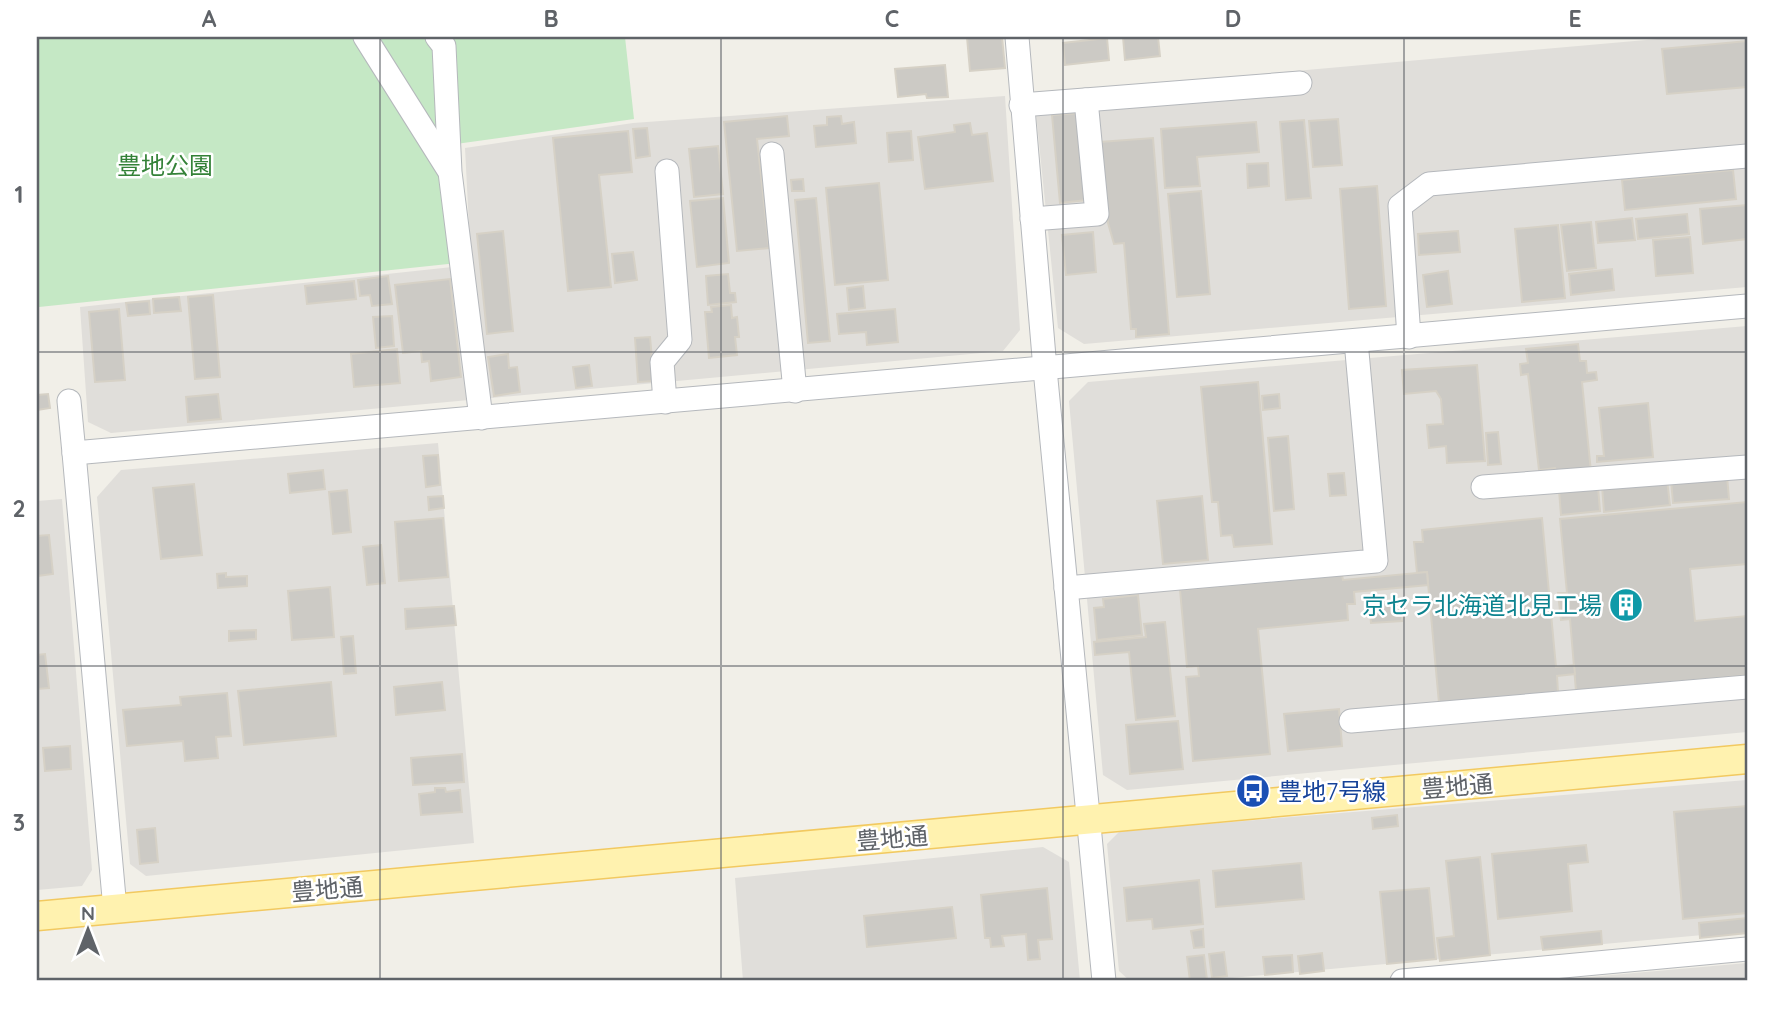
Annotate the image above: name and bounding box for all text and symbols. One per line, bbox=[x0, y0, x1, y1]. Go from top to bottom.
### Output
text: A bbox=[202, 4, 217, 33]
text: B bbox=[543, 4, 559, 33]
text: C bbox=[885, 4, 899, 33]
text: D bbox=[1225, 4, 1241, 33]
text: E bbox=[1568, 4, 1582, 33]
park label: 豊地公園 bbox=[117, 150, 213, 180]
text: 1 bbox=[15, 180, 23, 209]
text: 2 bbox=[12, 494, 26, 523]
building icon: 京セラ北海道北見工場 bbox=[1607, 586, 1645, 624]
place label: 京セラ北海道北見工場 bbox=[1362, 590, 1602, 620]
street label: 豊地通 bbox=[1420, 768, 1494, 804]
bus stop icon: 豊地7号線 bbox=[1234, 772, 1272, 810]
place label: 豊地7号線 bbox=[1278, 776, 1386, 806]
text: 3 bbox=[13, 808, 25, 837]
street label: 豊地通 bbox=[855, 820, 929, 856]
street label: 豊地通 bbox=[290, 871, 364, 907]
north arrow bbox=[52, 895, 122, 965]
text: N bbox=[81, 901, 95, 925]

